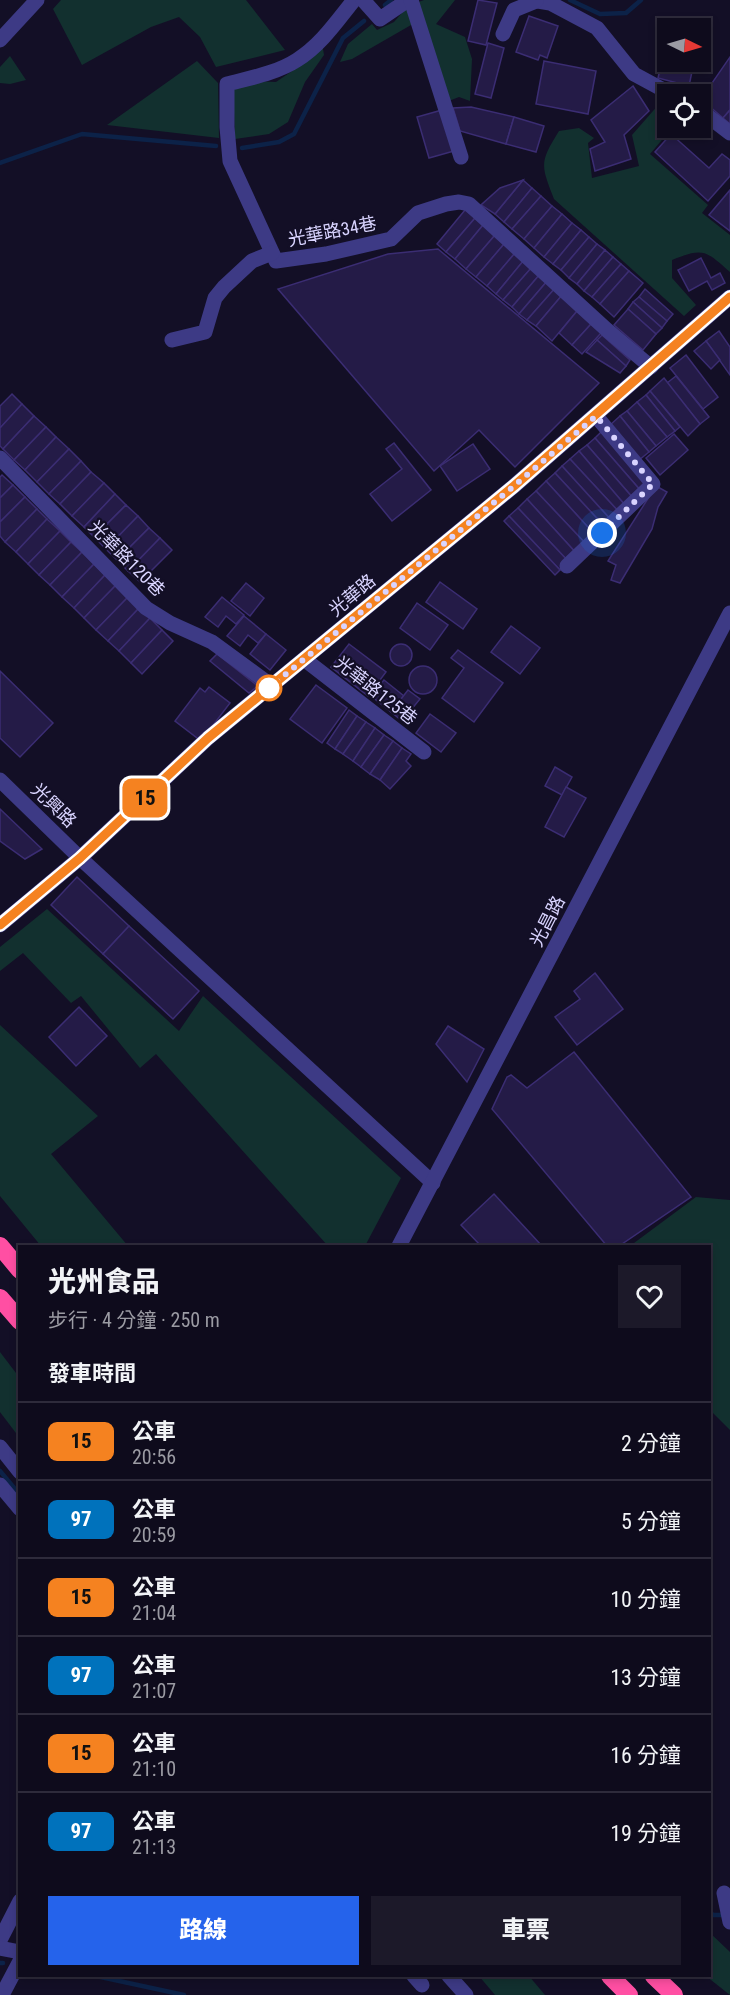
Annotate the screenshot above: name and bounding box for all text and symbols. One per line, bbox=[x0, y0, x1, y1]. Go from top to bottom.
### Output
north arrow bbox=[657, 18, 711, 72]
map controls bbox=[657, 18, 711, 138]
button: locate bbox=[657, 84, 711, 138]
street label: 光華路34巷 bbox=[286, 212, 378, 250]
street label: 光華路120巷 bbox=[85, 516, 169, 600]
your location bbox=[587, 518, 617, 548]
street label: 光華路 bbox=[325, 570, 379, 620]
street label: 光華路125巷 bbox=[331, 651, 421, 729]
unlabelled marker bbox=[256, 675, 282, 701]
line badge: 15 bbox=[118, 778, 172, 818]
street label: 光興路 bbox=[27, 779, 81, 831]
text: 15 bbox=[134, 786, 156, 810]
street label: 光昌路 bbox=[525, 892, 569, 950]
text: 光州食品 bbox=[48, 1265, 160, 1298]
button: heart bbox=[618, 1265, 681, 1328]
text: 步行 · 4 分鐘 · 250 m bbox=[48, 1308, 220, 1332]
text: 發車時間 bbox=[48, 1361, 136, 1386]
text: 公車 bbox=[132, 1419, 176, 1444]
text: 15 bbox=[70, 1429, 92, 1453]
text: 2 分鐘 bbox=[621, 1431, 681, 1456]
text: 20:56 bbox=[132, 1445, 176, 1469]
text: 公車 bbox=[132, 1497, 176, 1522]
text: 97 bbox=[70, 1507, 92, 1531]
text: 5 分鐘 bbox=[621, 1509, 681, 1534]
text: 20:59 bbox=[132, 1523, 176, 1547]
text: 公車 bbox=[132, 1575, 176, 1600]
text: 15 bbox=[70, 1585, 92, 1609]
text: 10 分鐘 bbox=[610, 1587, 681, 1612]
text: 21:04 bbox=[132, 1601, 176, 1625]
text: 公車 bbox=[132, 1653, 176, 1678]
text: 97 bbox=[70, 1663, 92, 1687]
text: 13 分鐘 bbox=[610, 1665, 681, 1690]
text: 21:07 bbox=[132, 1679, 176, 1703]
text: 公車 bbox=[132, 1731, 176, 1756]
text: 15 bbox=[70, 1741, 92, 1765]
text: 16 分鐘 bbox=[610, 1743, 681, 1768]
text: 21:10 bbox=[132, 1757, 176, 1781]
text: 公車 bbox=[132, 1809, 176, 1834]
text: 97 bbox=[70, 1819, 92, 1843]
text: 19 分鐘 bbox=[610, 1821, 681, 1846]
text: 21:13 bbox=[132, 1835, 176, 1859]
button: 路線 bbox=[48, 1896, 359, 1965]
button: 車票 bbox=[371, 1896, 681, 1965]

